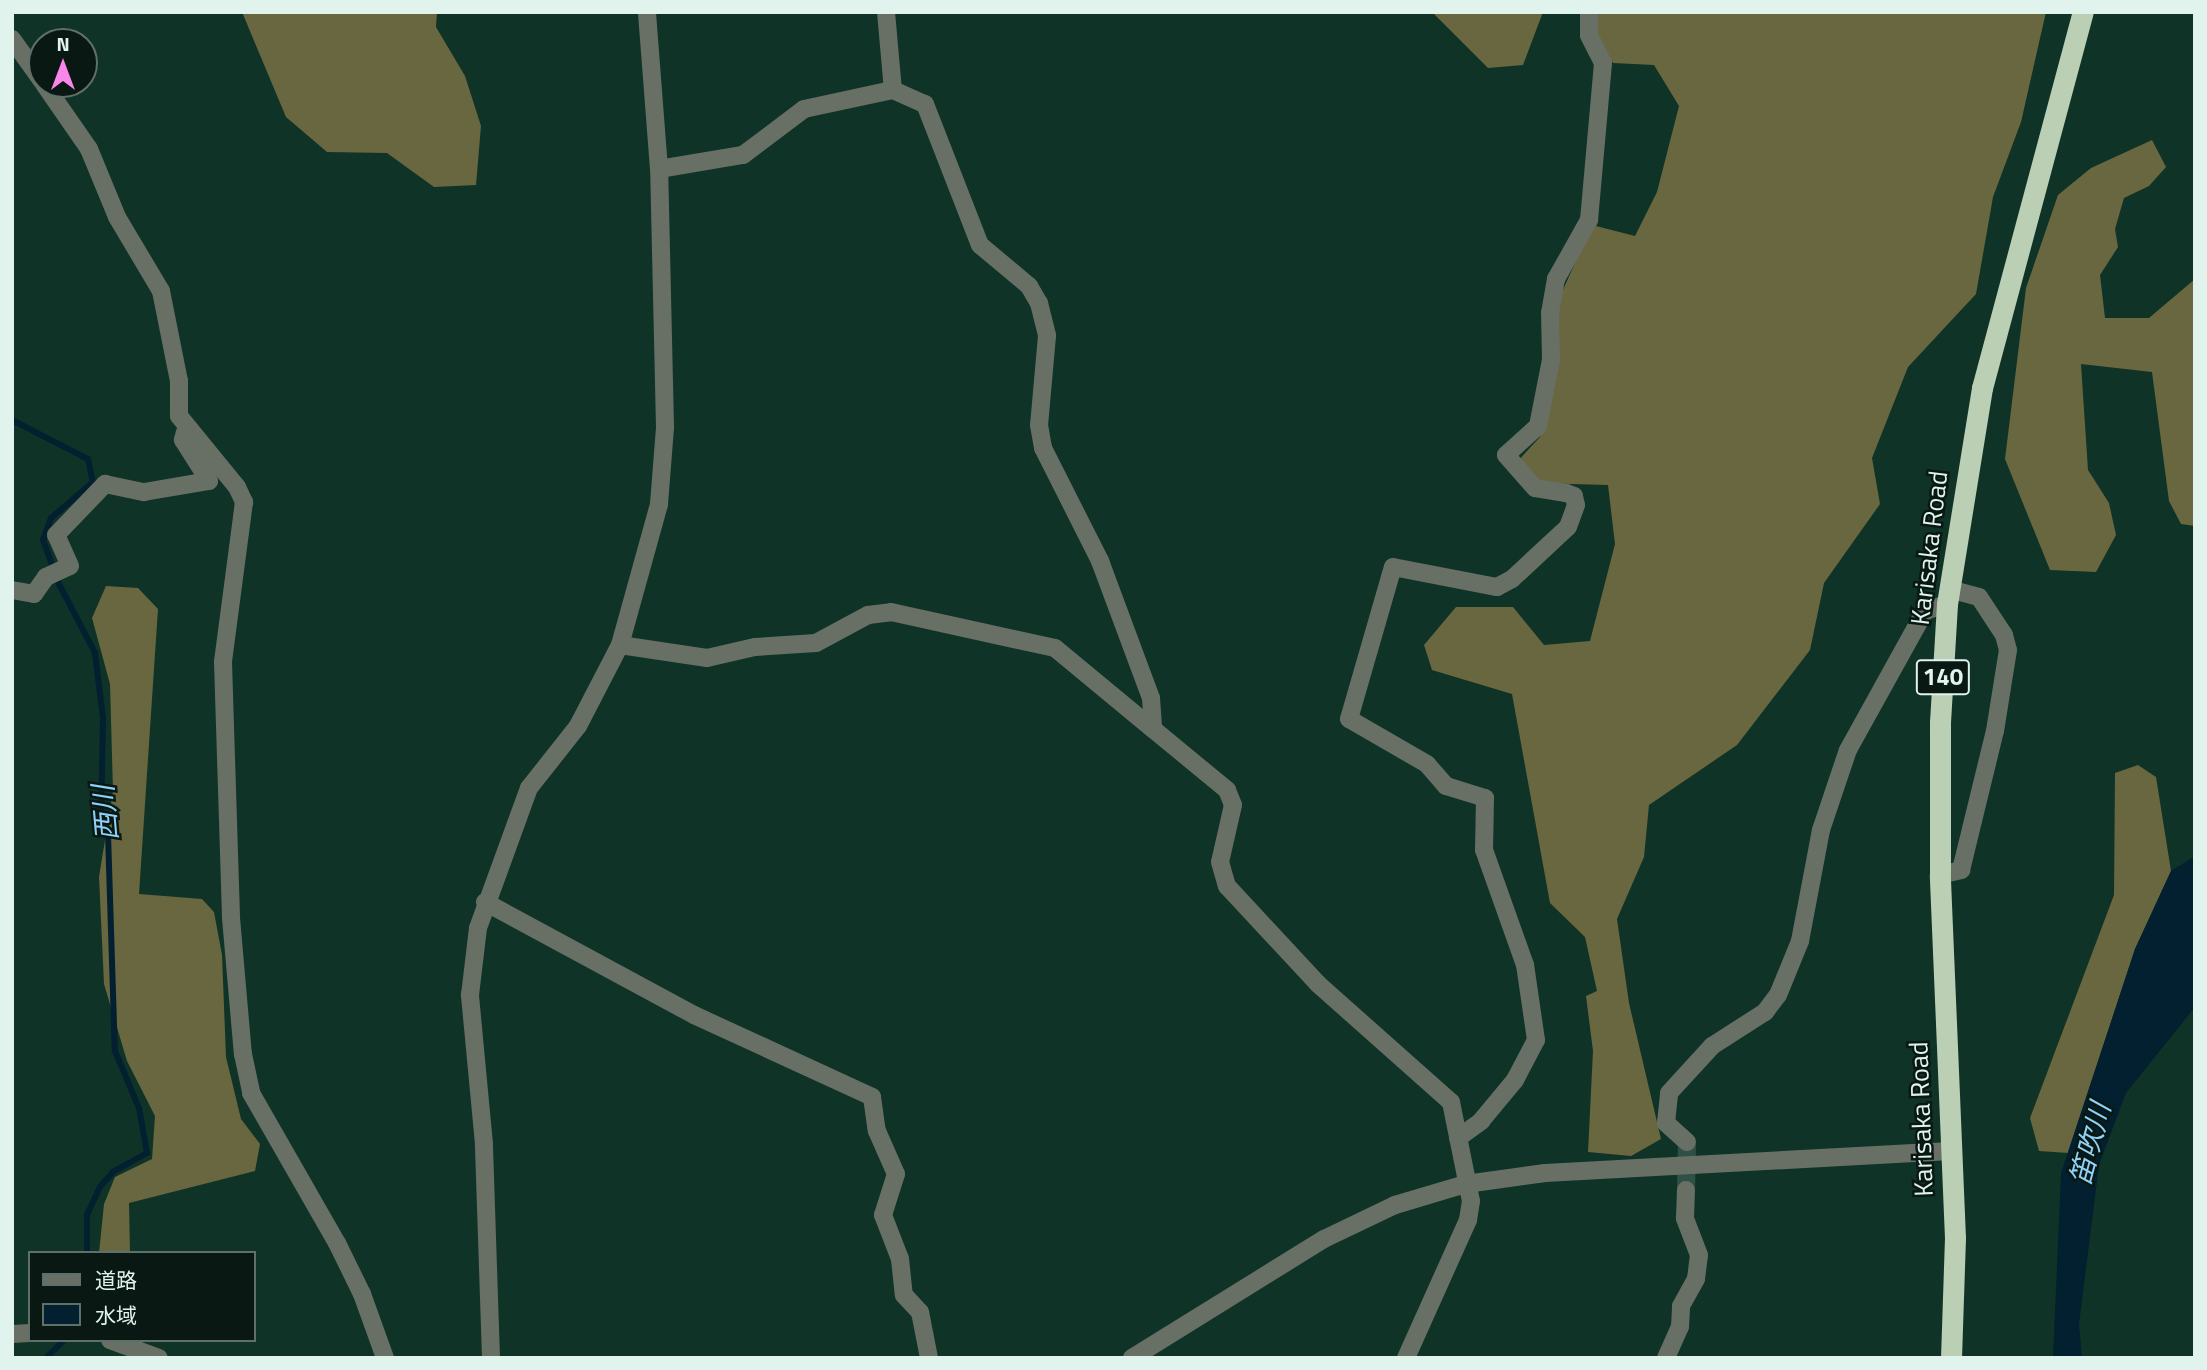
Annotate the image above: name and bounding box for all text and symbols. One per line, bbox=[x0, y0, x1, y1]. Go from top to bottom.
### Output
north arrow bbox=[28, 28, 98, 98]
text: N bbox=[56, 29, 70, 58]
street label: Karisaka Road bbox=[1904, 469, 1954, 627]
road number: 140 bbox=[1915, 656, 1971, 698]
water label: 西川 bbox=[86, 784, 124, 842]
street label: Karisaka Road bbox=[1903, 1041, 1939, 1197]
water label: 笛吹川 bbox=[2063, 1099, 2117, 1189]
legend bbox=[28, 1251, 256, 1342]
text: 道路 bbox=[95, 1264, 137, 1296]
text: 水域 bbox=[95, 1299, 137, 1331]

